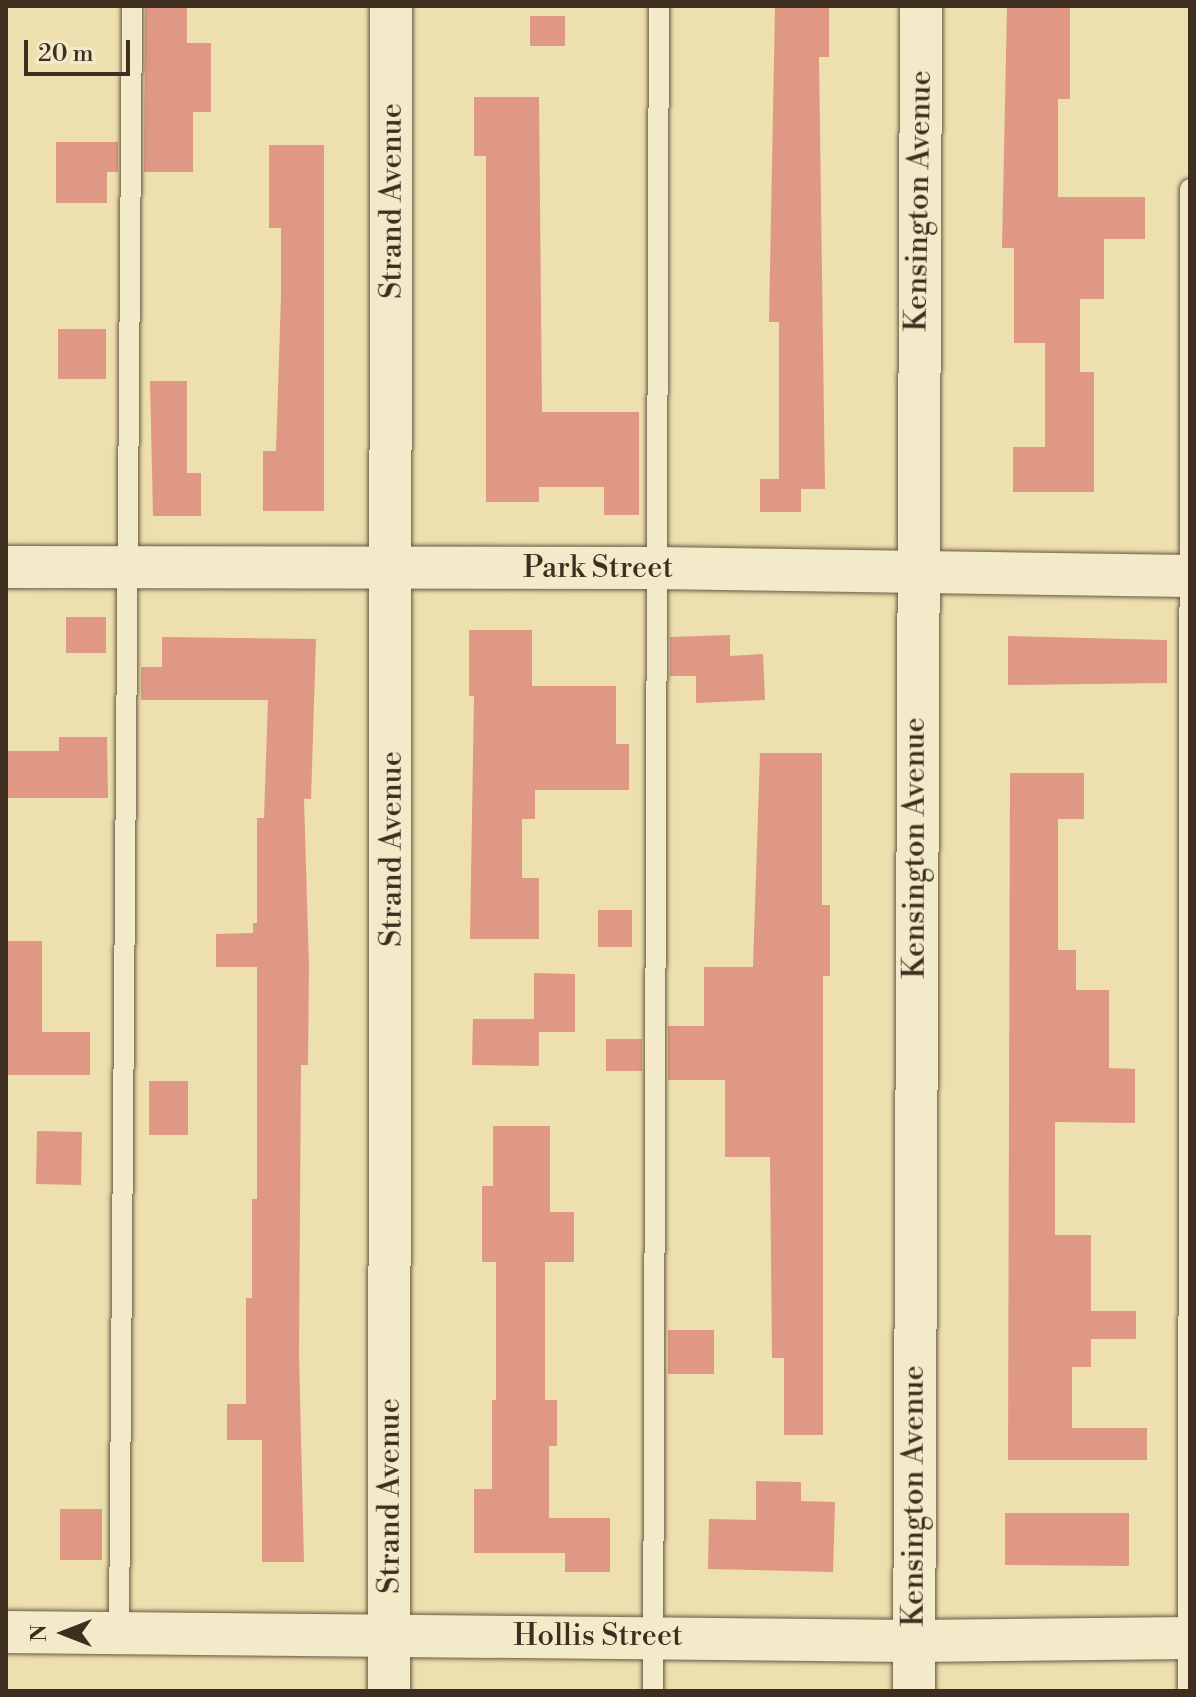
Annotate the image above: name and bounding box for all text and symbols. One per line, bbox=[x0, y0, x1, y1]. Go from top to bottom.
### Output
scale bar bbox=[28, 24, 134, 74]
text: 20 m bbox=[38, 39, 94, 69]
street label: Kensington Avenue bbox=[899, 70, 939, 332]
street label: Strand Avenue bbox=[374, 103, 410, 299]
street label: Park Street bbox=[523, 550, 673, 586]
street label: Kensington Avenue bbox=[897, 717, 933, 979]
street label: Strand Avenue bbox=[374, 751, 410, 947]
street label: Kensington Avenue bbox=[896, 1365, 932, 1627]
street label: Strand Avenue bbox=[372, 1398, 408, 1594]
north arrow bbox=[24, 1593, 104, 1673]
street label: Hollis Street bbox=[513, 1618, 683, 1654]
text: N bbox=[26, 1624, 53, 1642]

